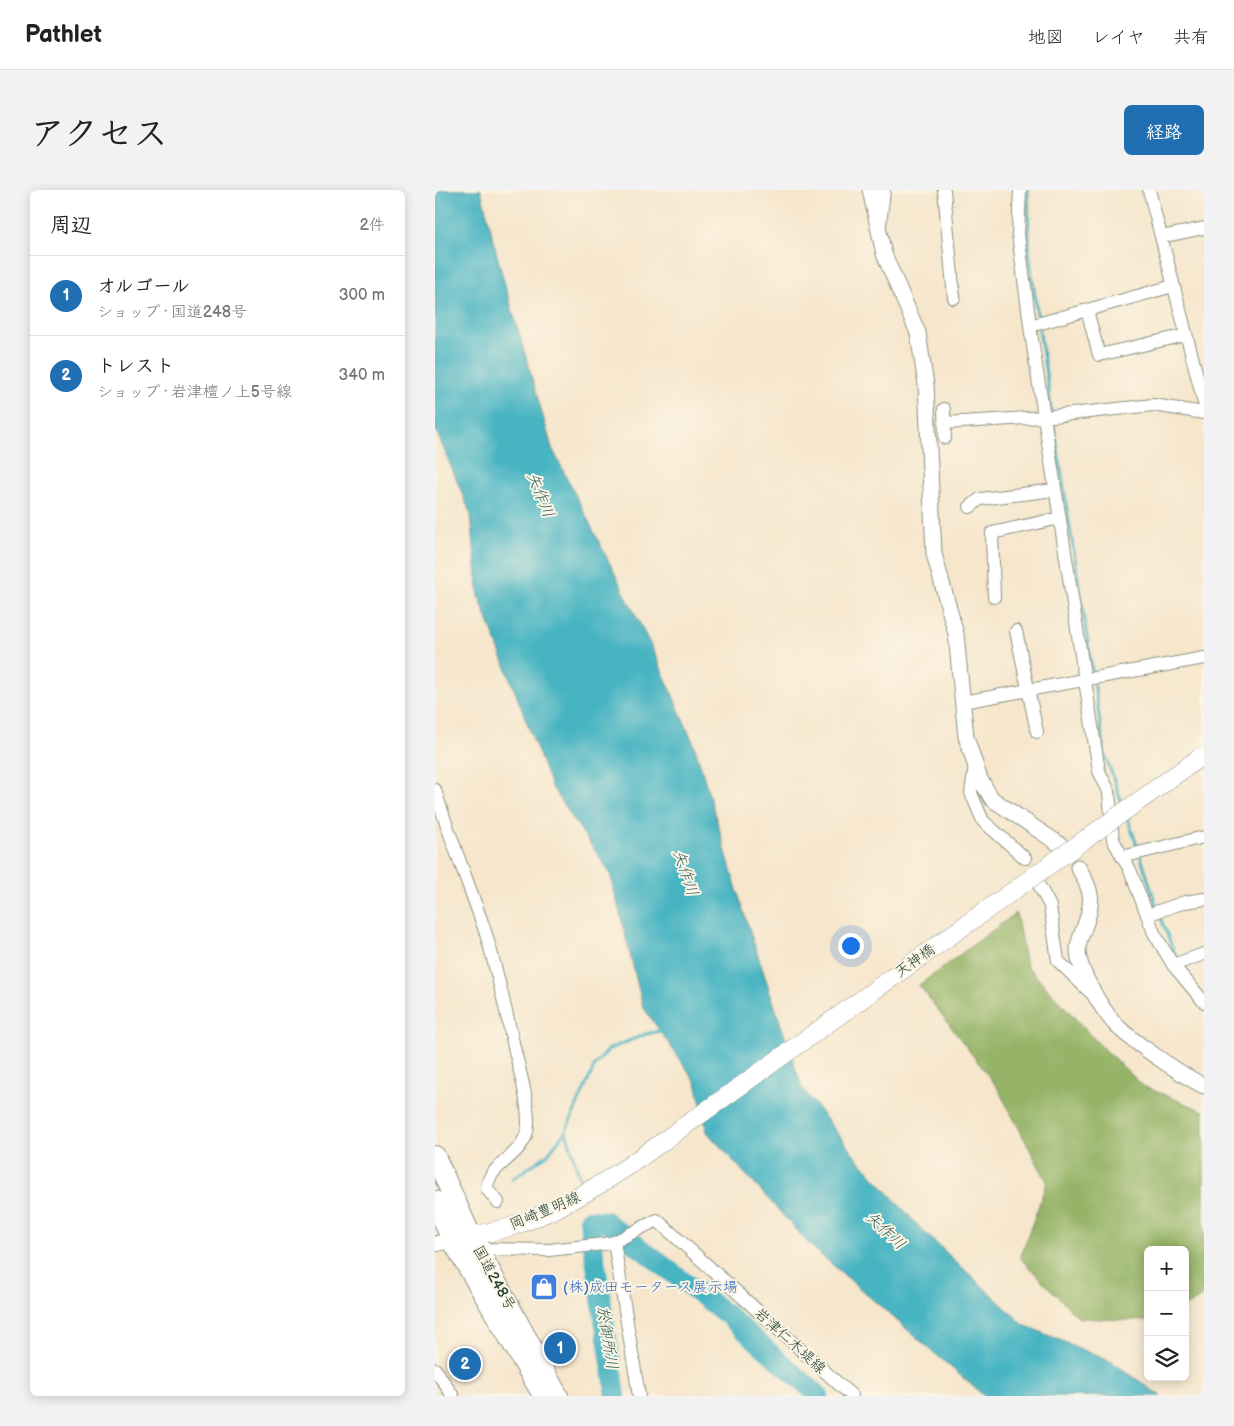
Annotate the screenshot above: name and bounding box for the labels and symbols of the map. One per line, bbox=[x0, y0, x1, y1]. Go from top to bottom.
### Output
water label: 矢作川 bbox=[522, 469, 558, 521]
water label: 矢作川 bbox=[668, 847, 702, 899]
your location bbox=[838, 933, 864, 959]
street label: 天神橋 bbox=[891, 940, 939, 982]
street label: 岡崎豊明線 bbox=[507, 1188, 583, 1234]
water label: 矢作川 bbox=[861, 1208, 909, 1254]
street label: 国道248号 bbox=[468, 1242, 520, 1314]
shop icon: (株)成田モータース展示場 bbox=[529, 1272, 559, 1302]
place label: (株)成田モータース展示場 bbox=[563, 1278, 738, 1297]
street label: 岩津仁木堤線 bbox=[750, 1304, 830, 1378]
water label: 於御所川 bbox=[593, 1305, 621, 1371]
pin: 1 bbox=[544, 1329, 576, 1367]
pin: 2 bbox=[449, 1345, 481, 1383]

